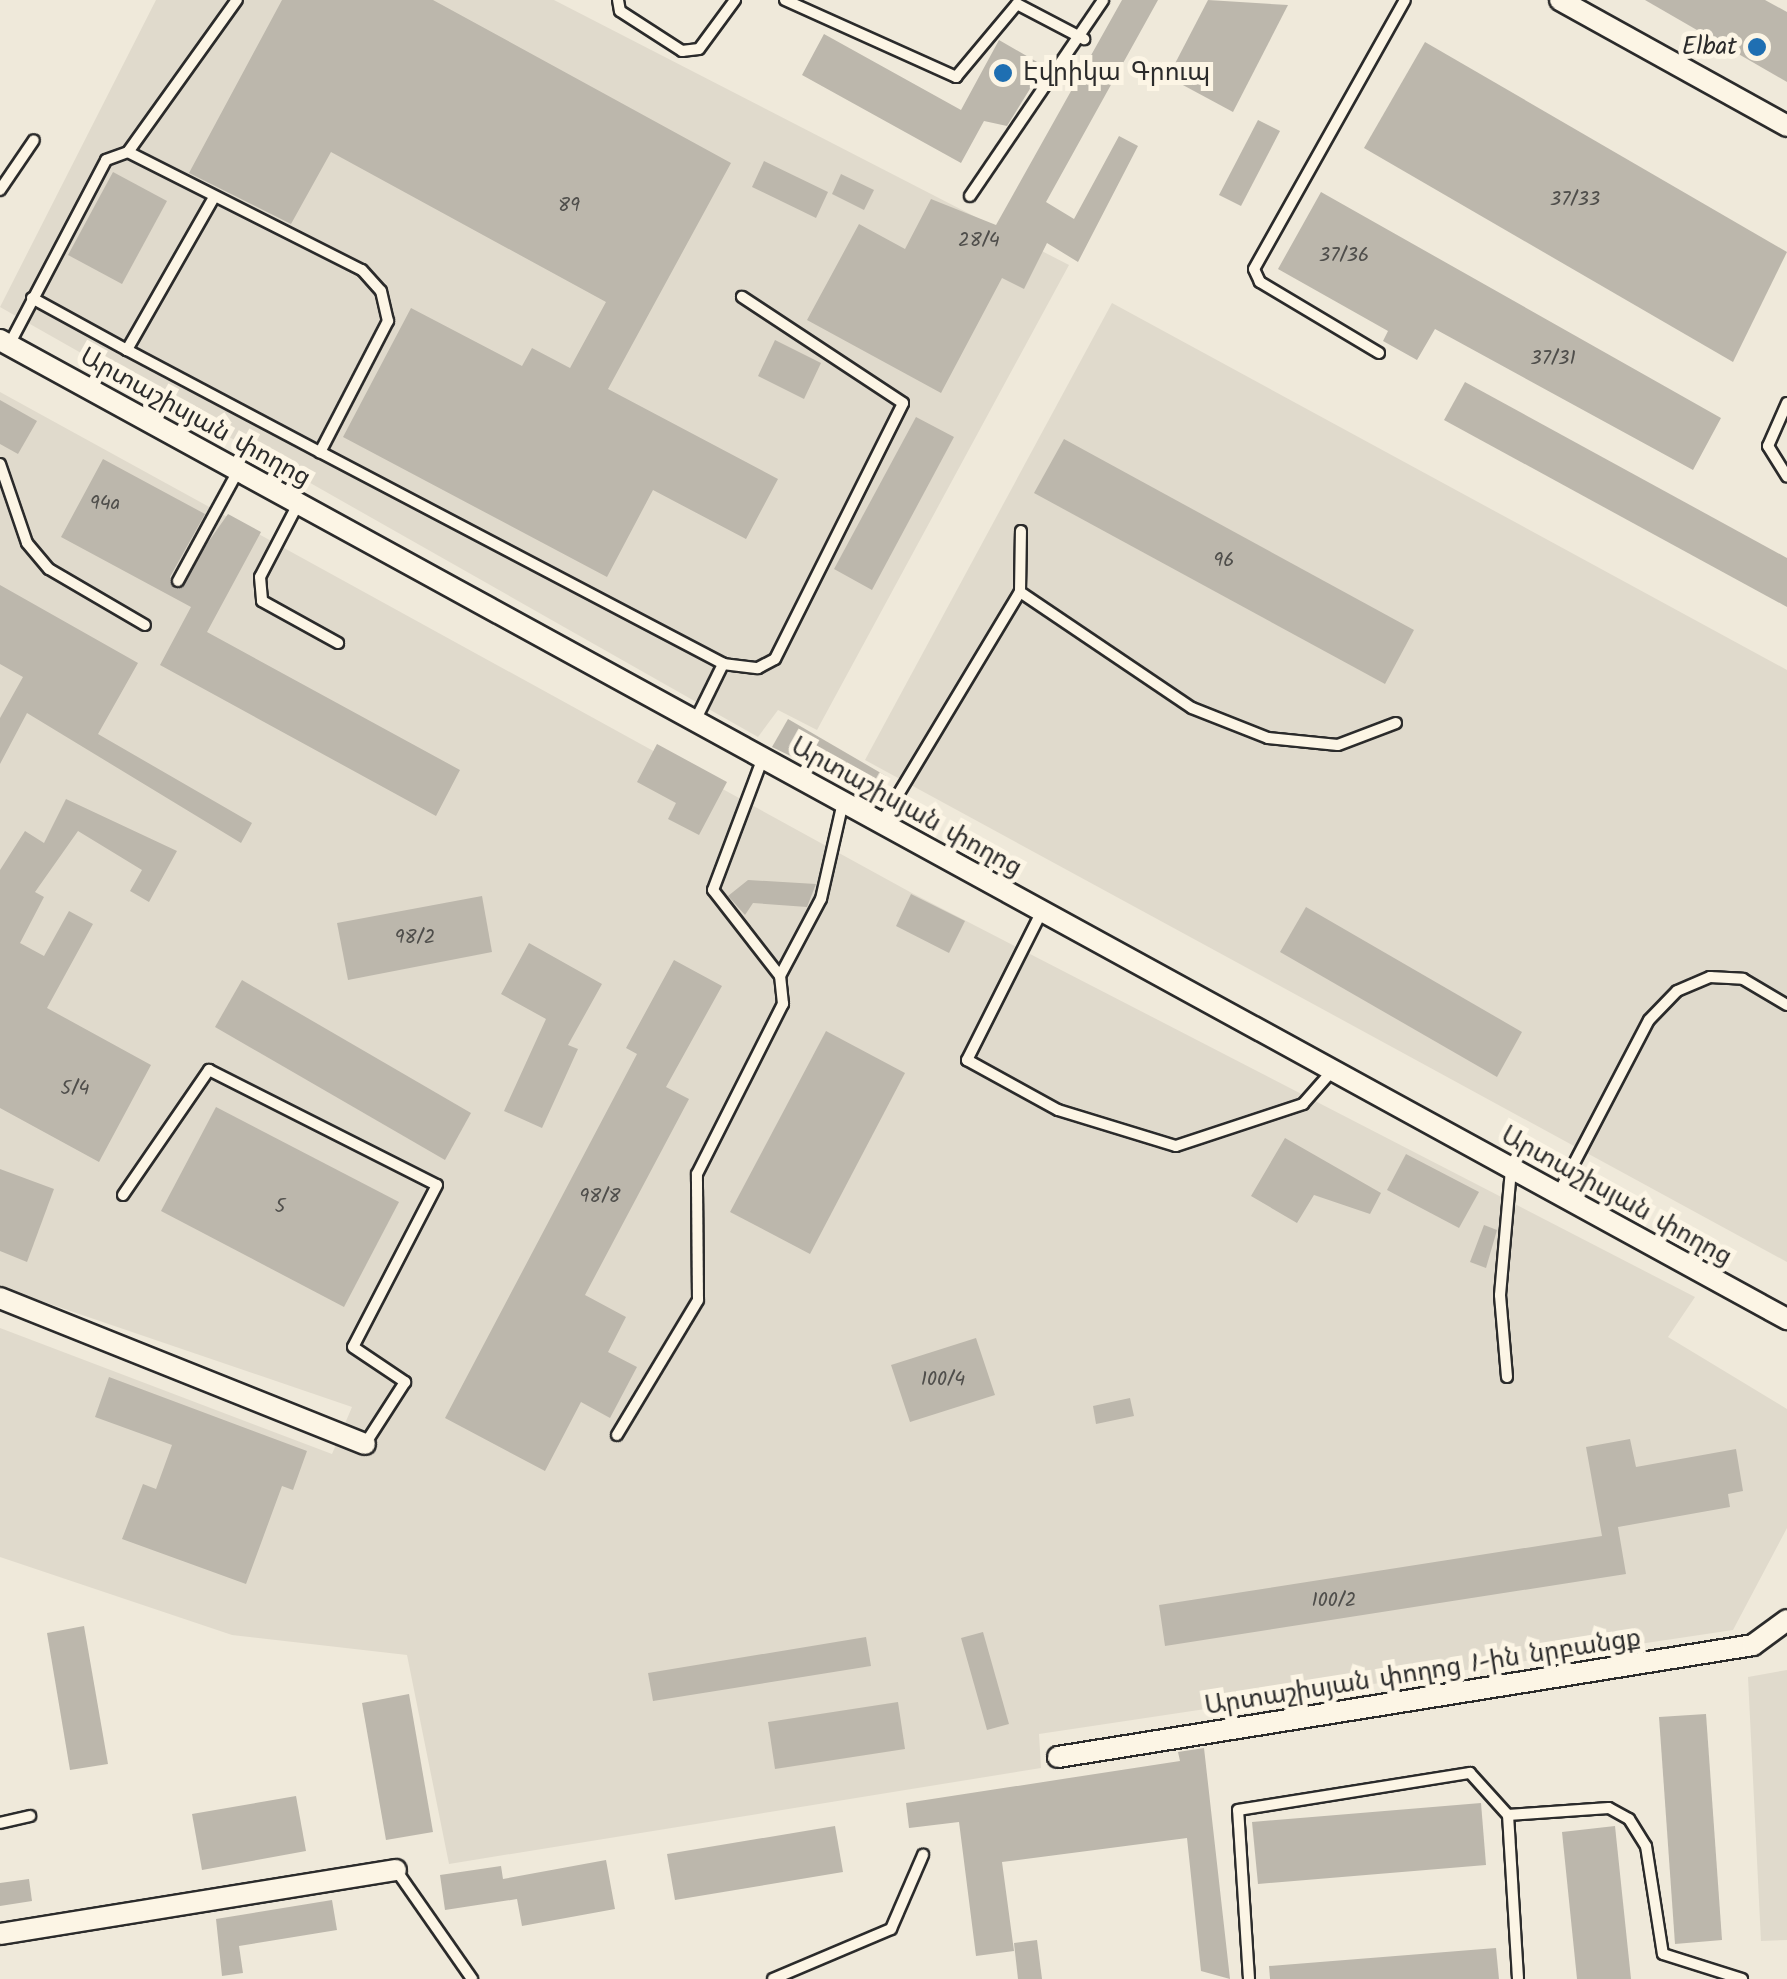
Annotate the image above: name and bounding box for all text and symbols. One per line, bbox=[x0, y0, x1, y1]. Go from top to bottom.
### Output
place label: Elbat bbox=[1682, 32, 1737, 62]
marker: Elbat bbox=[1746, 36, 1768, 58]
place label: Էվրիկա Գրուպ bbox=[1023, 58, 1210, 88]
marker: Էվրիկա Գրուպ bbox=[992, 62, 1014, 84]
house number: 37/33 bbox=[1550, 188, 1600, 212]
house number: 89 bbox=[558, 194, 580, 218]
house number: 28/4 bbox=[958, 229, 1000, 253]
house number: 37/36 bbox=[1319, 244, 1369, 268]
street label: Արտաշիսյան փողոց bbox=[74, 342, 316, 494]
house number: 37/31 bbox=[1530, 347, 1576, 371]
house number: 94a bbox=[90, 492, 120, 516]
house number: 96 bbox=[1214, 549, 1234, 573]
street label: Արտաշիսյան փողոց bbox=[785, 732, 1027, 884]
house number: 98/2 bbox=[395, 926, 435, 950]
house number: 5/4 bbox=[61, 1077, 89, 1101]
street label: Արտաշիսյան փողոց bbox=[1495, 1121, 1737, 1273]
house number: 98/8 bbox=[580, 1185, 620, 1209]
house number: 5 bbox=[275, 1195, 285, 1219]
house number: 100/4 bbox=[921, 1368, 965, 1392]
house number: 100/2 bbox=[1312, 1589, 1356, 1613]
street label: Արտաշիսյան փողոց 1-ին նրբանցք bbox=[1203, 1624, 1643, 1722]

